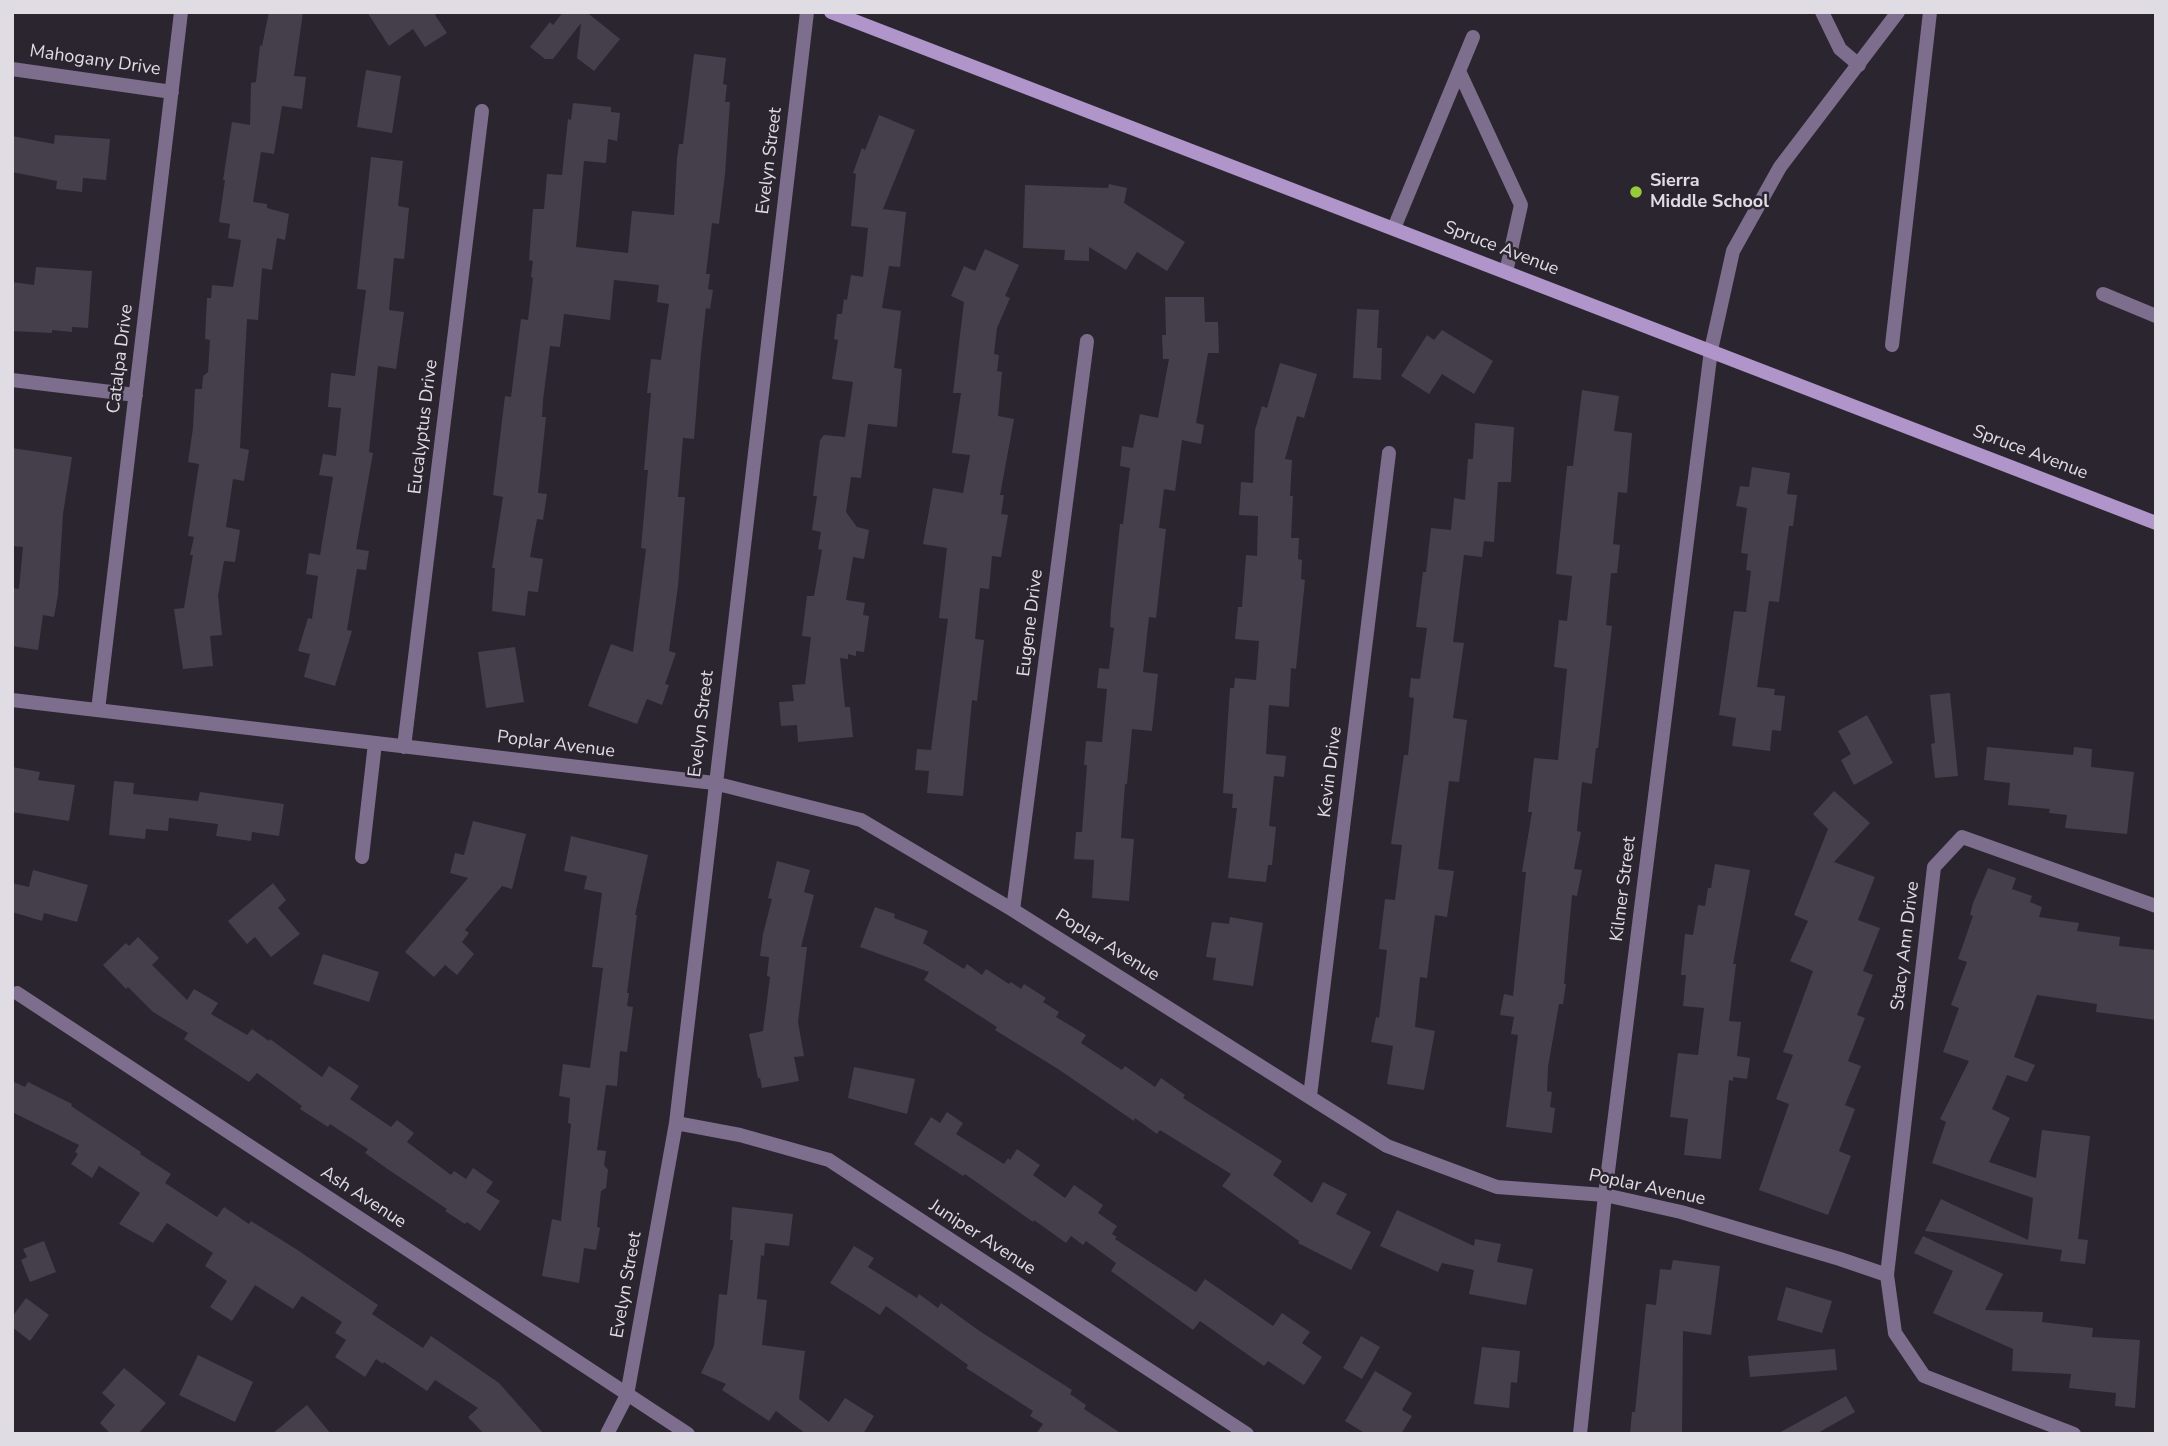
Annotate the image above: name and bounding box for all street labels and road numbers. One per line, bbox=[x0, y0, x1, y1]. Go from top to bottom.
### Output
street label: Mahogany Drive bbox=[28, 41, 162, 81]
street label: Evelyn Street bbox=[753, 106, 787, 216]
street label: Spruce Avenue bbox=[1440, 217, 1562, 281]
street label: Catalpa Drive bbox=[104, 303, 138, 415]
street label: Eucalyptus Drive bbox=[405, 358, 443, 496]
street label: Spruce Avenue bbox=[1969, 421, 2091, 485]
street label: Eugene Drive bbox=[1014, 568, 1048, 678]
street label: Evelyn Street bbox=[685, 669, 719, 779]
street label: Kevin Drive bbox=[1315, 725, 1347, 819]
street label: Poplar Avenue bbox=[496, 727, 616, 763]
street label: Kilmer Street bbox=[1607, 835, 1641, 943]
street label: Stacy Ann Drive bbox=[1887, 880, 1925, 1012]
street label: Poplar Avenue bbox=[1051, 905, 1163, 987]
street label: Ash Avenue bbox=[316, 1162, 410, 1234]
street label: Poplar Avenue bbox=[1587, 1165, 1707, 1211]
street label: Juniper Avenue bbox=[925, 1196, 1039, 1280]
street label: Evelyn Street bbox=[607, 1230, 647, 1340]

